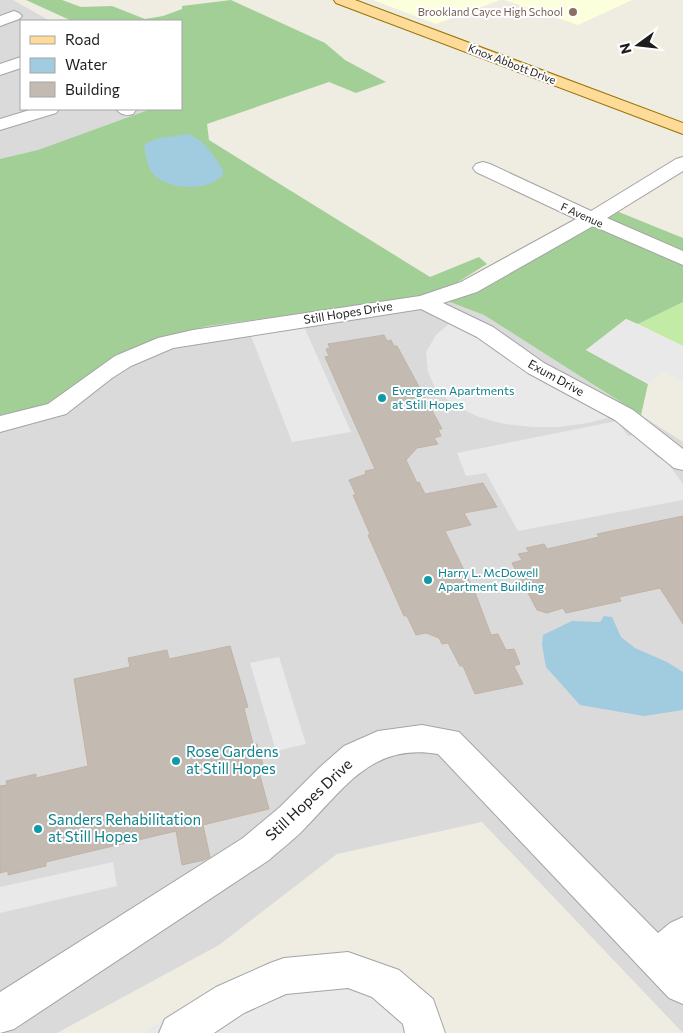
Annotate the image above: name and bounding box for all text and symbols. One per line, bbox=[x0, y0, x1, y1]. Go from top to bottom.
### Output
place label: Brookland Cayce High School bbox=[418, 5, 563, 18]
marker: Brookland Cayce High School bbox=[567, 6, 579, 18]
legend bbox=[20, 20, 182, 110]
north arrow bbox=[613, 20, 663, 70]
text: Road bbox=[65, 30, 100, 48]
street label: Knox Abbott Drive bbox=[467, 41, 558, 86]
text: N bbox=[615, 41, 635, 56]
text: Water bbox=[65, 55, 107, 73]
text: Building bbox=[65, 80, 120, 98]
street label: F Avenue bbox=[559, 199, 606, 230]
street label: Still Hopes Drive bbox=[302, 298, 393, 326]
street label: Exum Drive bbox=[526, 356, 587, 398]
place label: Evergreen Apartments at Still Hopes bbox=[392, 383, 514, 411]
marker: Evergreen Apartments at Still Hopes bbox=[376, 392, 388, 404]
place label: Harry L. McDowell Apartment Building bbox=[438, 565, 545, 593]
marker: Harry L. McDowell Apartment Building bbox=[422, 574, 434, 586]
place label: Rose Gardens at Still Hopes bbox=[186, 742, 279, 777]
street label: Still Hopes Drive bbox=[261, 754, 355, 844]
marker: Rose Gardens at Still Hopes bbox=[170, 755, 182, 767]
place label: Sanders Rehabilitation at Still Hopes bbox=[48, 810, 201, 845]
marker: Sanders Rehabilitation at Still Hopes bbox=[32, 823, 44, 835]

